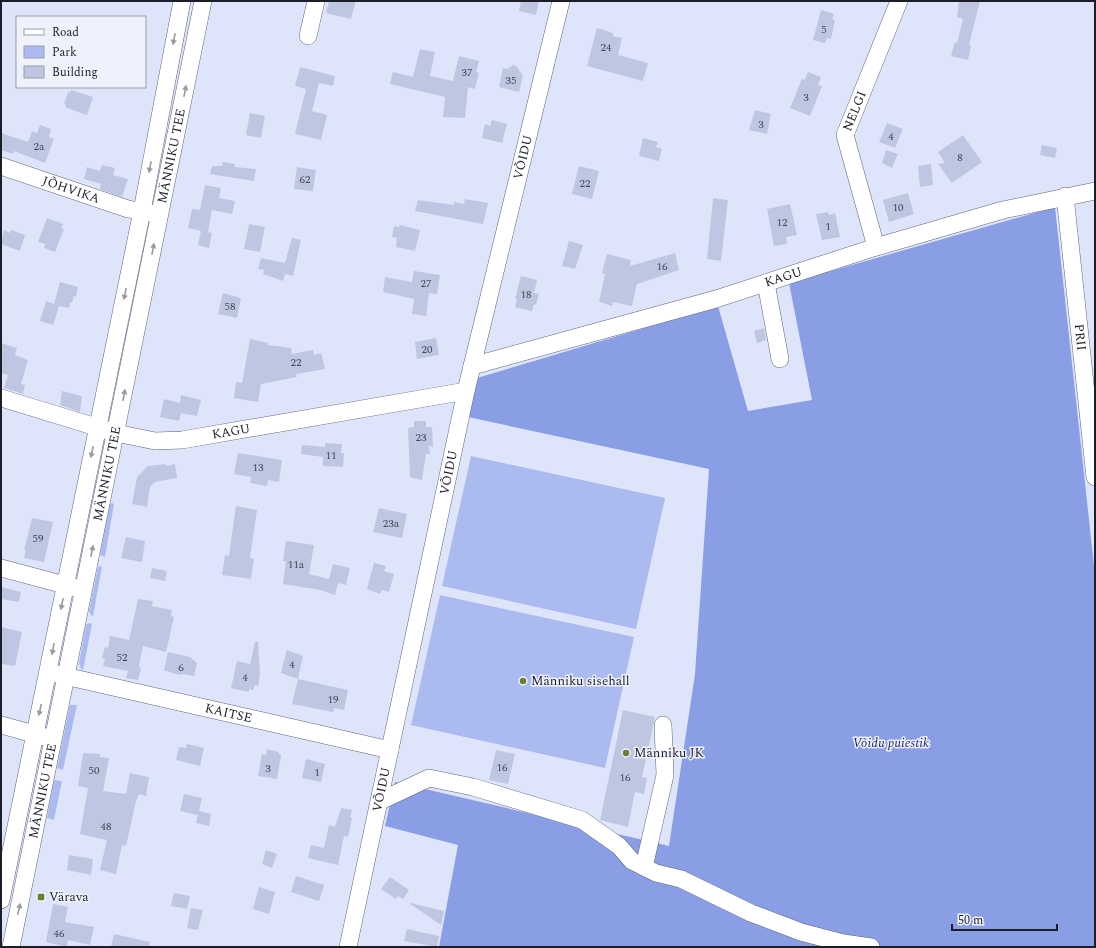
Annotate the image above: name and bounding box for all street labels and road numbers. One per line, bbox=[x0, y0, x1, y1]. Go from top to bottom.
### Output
street label: NELGI bbox=[838, 88, 872, 134]
street label: MÄNNIKU TEE bbox=[152, 107, 191, 205]
street label: VÕIDU bbox=[508, 133, 538, 182]
street label: JÕHVIKA bbox=[40, 171, 103, 209]
street label: KAGU bbox=[762, 262, 805, 293]
street label: PRII bbox=[1069, 323, 1091, 352]
street label: KAGU bbox=[210, 418, 252, 445]
street label: MÄNNIKU TEE bbox=[88, 424, 126, 523]
street label: VÕIDU bbox=[434, 448, 463, 497]
street label: KAITSE bbox=[203, 698, 254, 728]
street label: MÄNNIKU TEE bbox=[23, 742, 62, 840]
street label: VÕIDU bbox=[367, 765, 396, 814]

